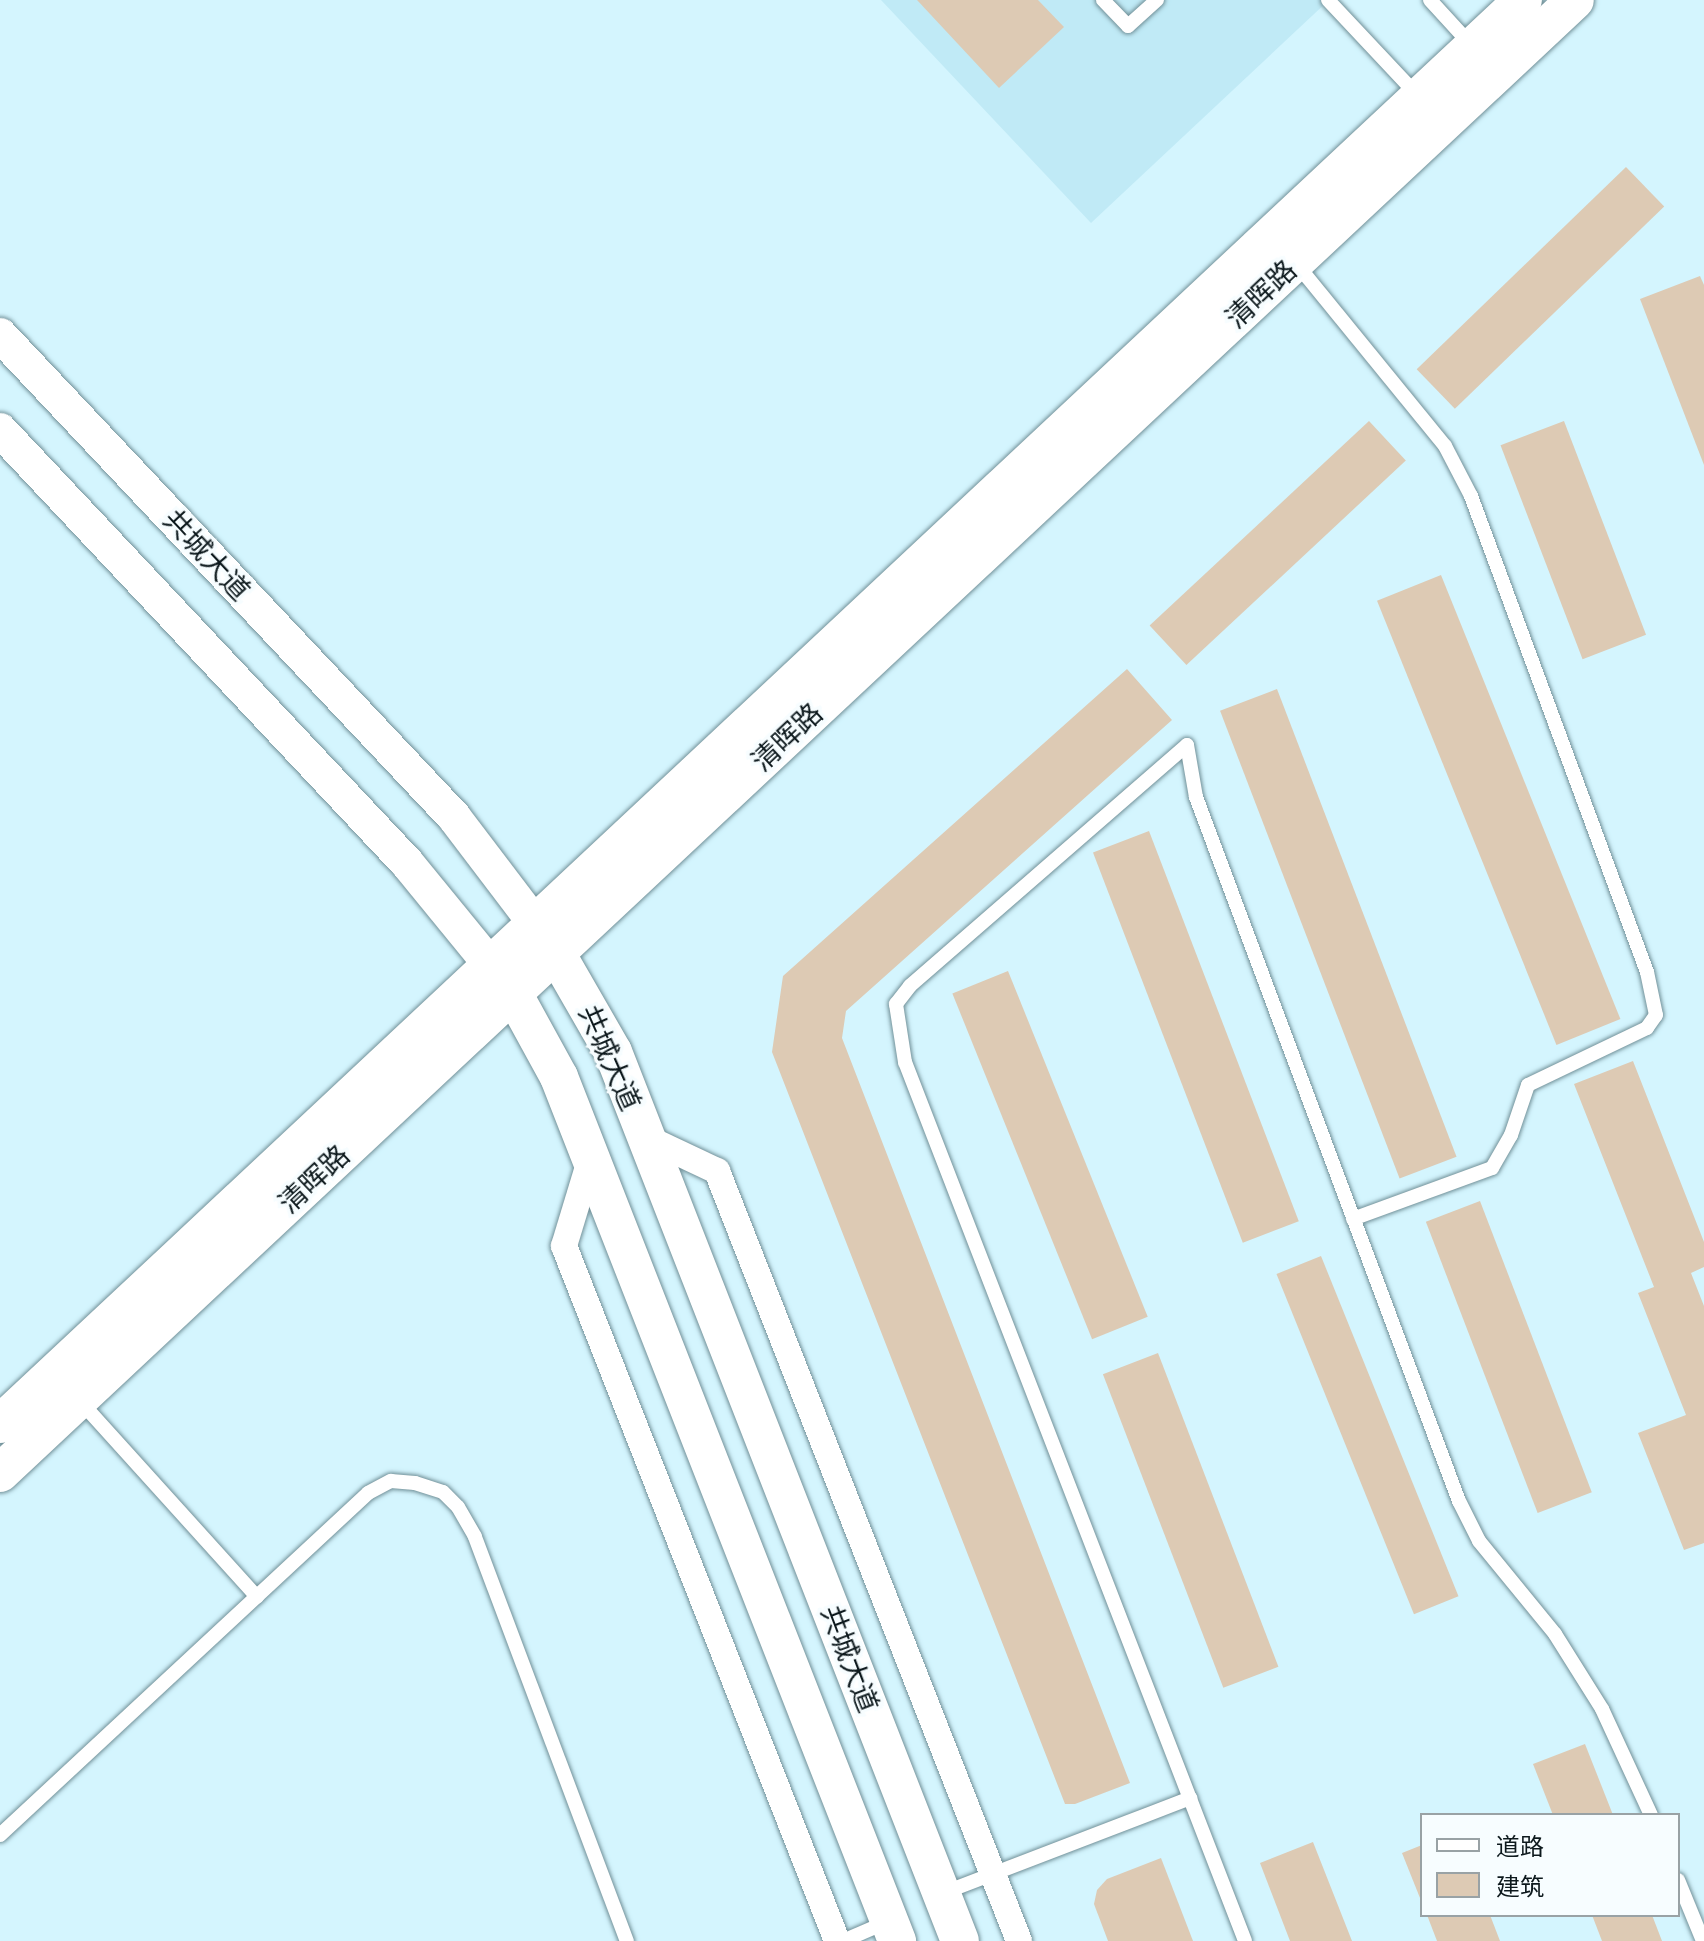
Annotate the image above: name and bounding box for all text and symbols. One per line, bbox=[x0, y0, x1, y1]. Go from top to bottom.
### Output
street label: 清晖路 bbox=[1219, 253, 1303, 335]
street label: 共城大道 bbox=[157, 503, 257, 607]
street label: 清晖路 bbox=[745, 696, 829, 778]
street label: 共城大道 bbox=[572, 1000, 648, 1116]
street label: 清晖路 bbox=[272, 1138, 356, 1220]
street label: 共城大道 bbox=[814, 1601, 886, 1717]
legend bbox=[1420, 1813, 1680, 1917]
text: 道路 bbox=[1496, 1828, 1544, 1864]
text: 建筑 bbox=[1496, 1868, 1544, 1904]

